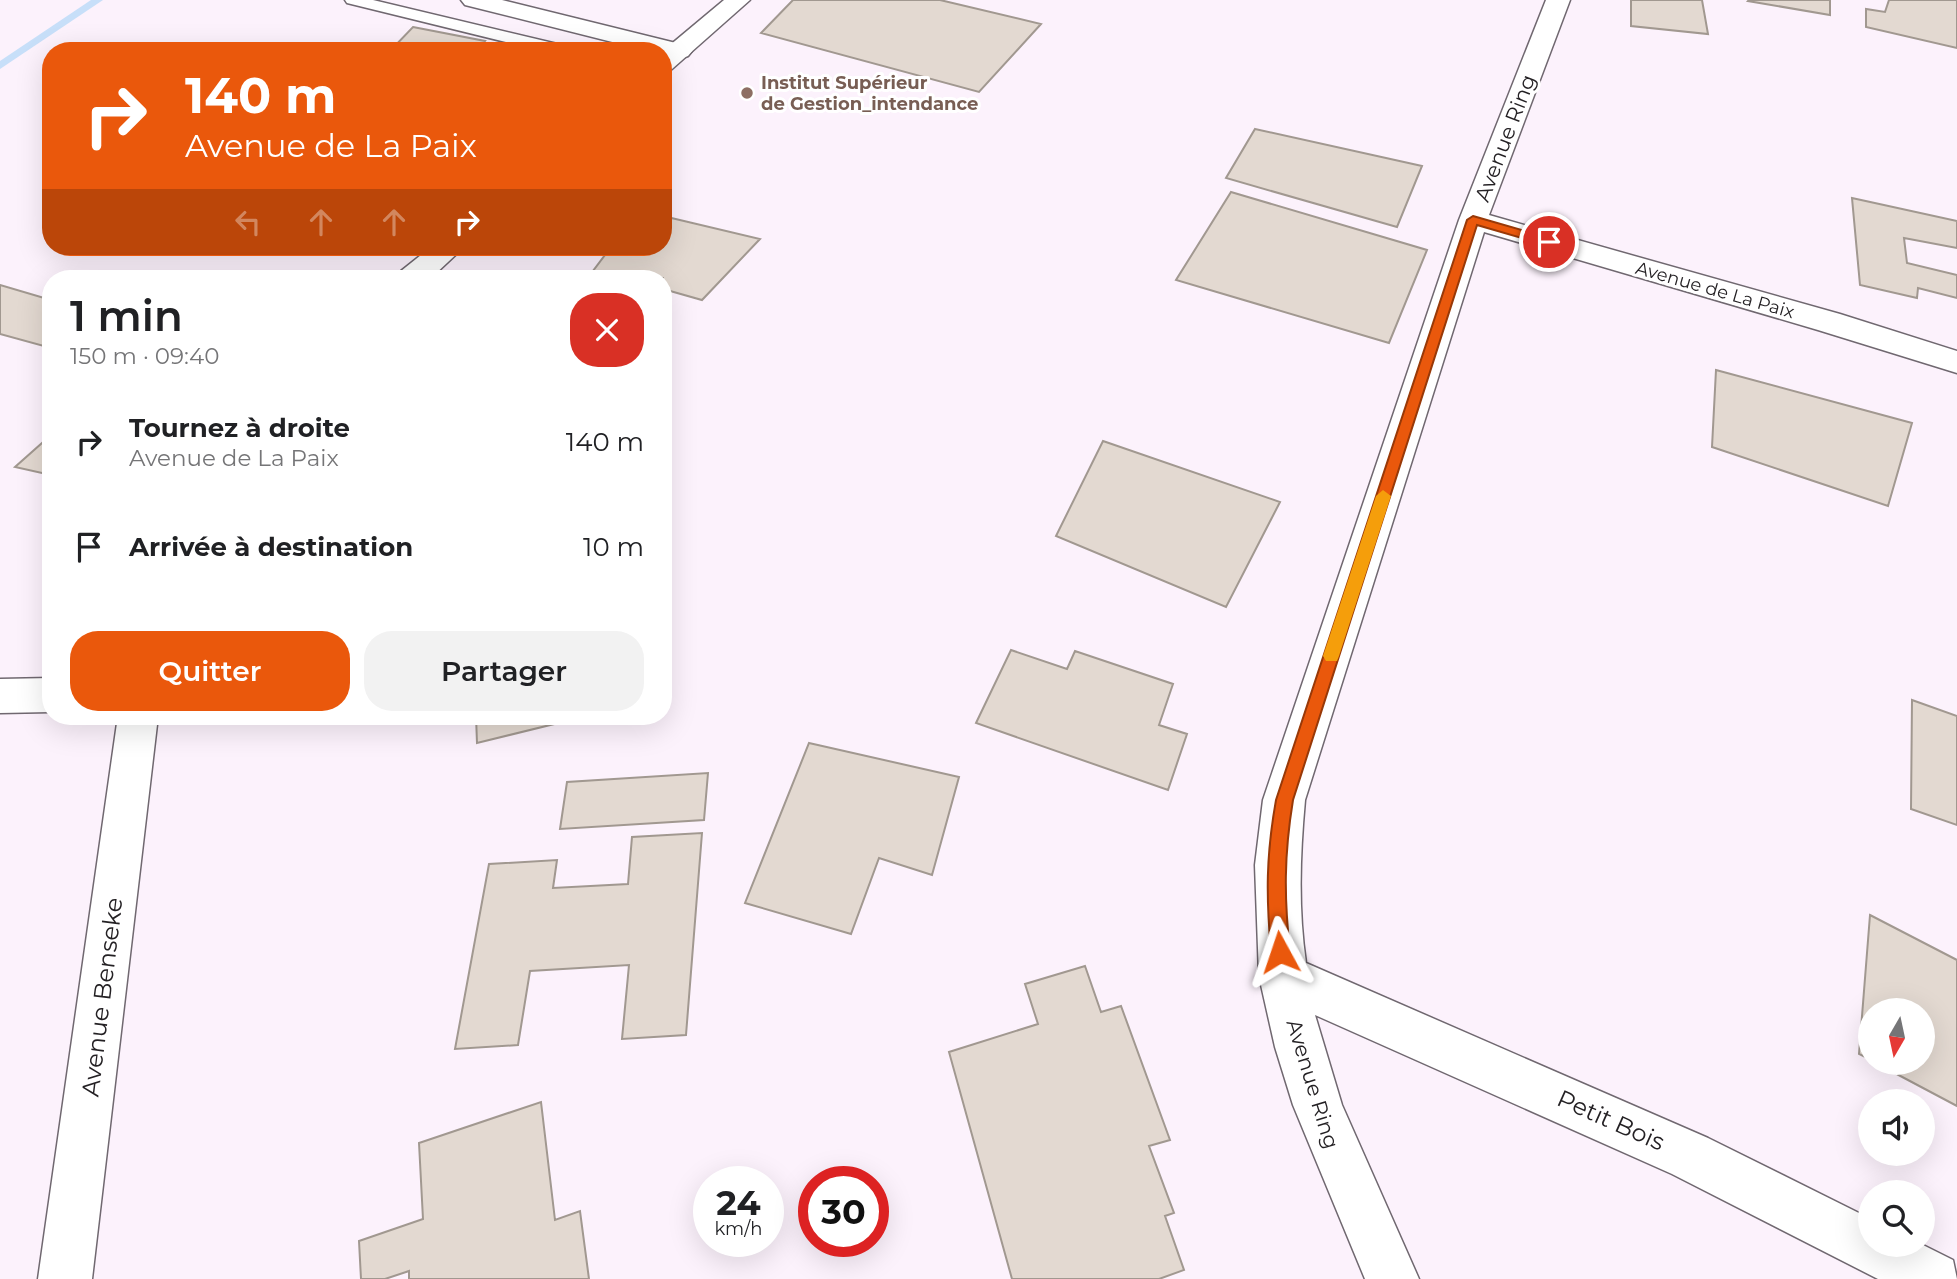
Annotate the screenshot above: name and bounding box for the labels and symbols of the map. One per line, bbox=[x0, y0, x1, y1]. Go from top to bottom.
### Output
street label: Avenue Ring bbox=[1469, 71, 1541, 205]
place label: Institut Supérieur de Gestion_intendance bbox=[761, 72, 978, 115]
marker: Institut Supérieur de Gestion_intendance bbox=[739, 85, 755, 101]
pin bbox=[1519, 212, 1579, 272]
street label: Avenue de La Paix bbox=[1633, 257, 1797, 323]
street label: Avenue Benseke bbox=[75, 896, 129, 1098]
position arrow bbox=[1243, 915, 1317, 989]
north arrow bbox=[1858, 998, 1936, 1074]
street label: Avenue Ring bbox=[1281, 1016, 1345, 1152]
street label: Petit Bois bbox=[1553, 1083, 1669, 1157]
speed limit sign: 30 bbox=[798, 1166, 889, 1257]

